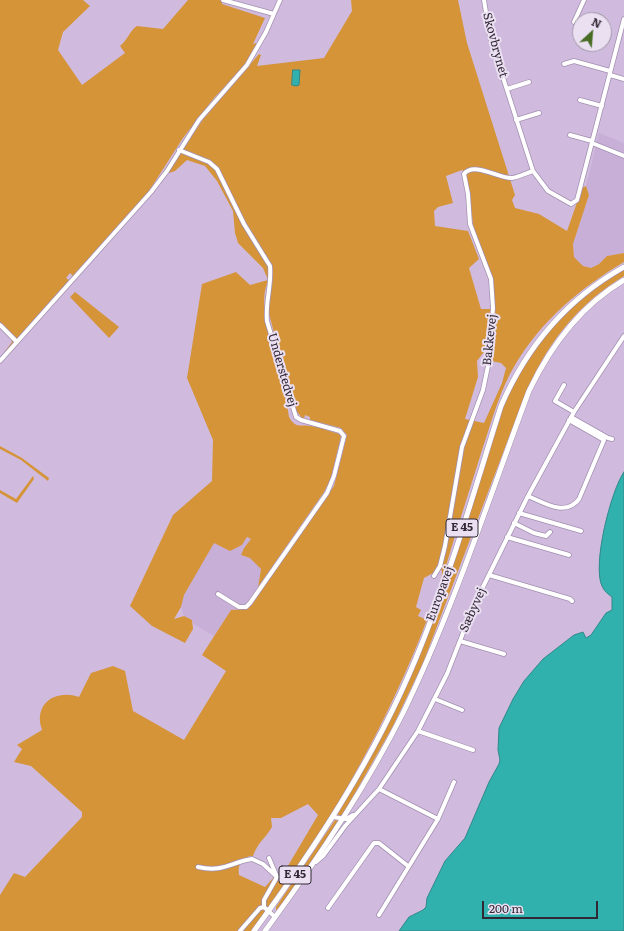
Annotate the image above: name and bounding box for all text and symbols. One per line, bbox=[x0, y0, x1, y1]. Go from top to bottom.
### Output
street label: Skovbrynet bbox=[479, 11, 511, 79]
north arrow bbox=[572, 12, 612, 52]
text: N bbox=[589, 13, 604, 31]
street label: Bakkevej bbox=[480, 314, 500, 366]
street label: Understedvej bbox=[265, 331, 299, 409]
road number: E 45 bbox=[446, 519, 478, 537]
street label: Europavej bbox=[423, 564, 457, 624]
street label: Sæbyvej bbox=[457, 586, 489, 634]
road number: E 45 bbox=[279, 866, 311, 884]
scale bar bbox=[484, 893, 600, 919]
text: 200 m bbox=[489, 899, 523, 917]

